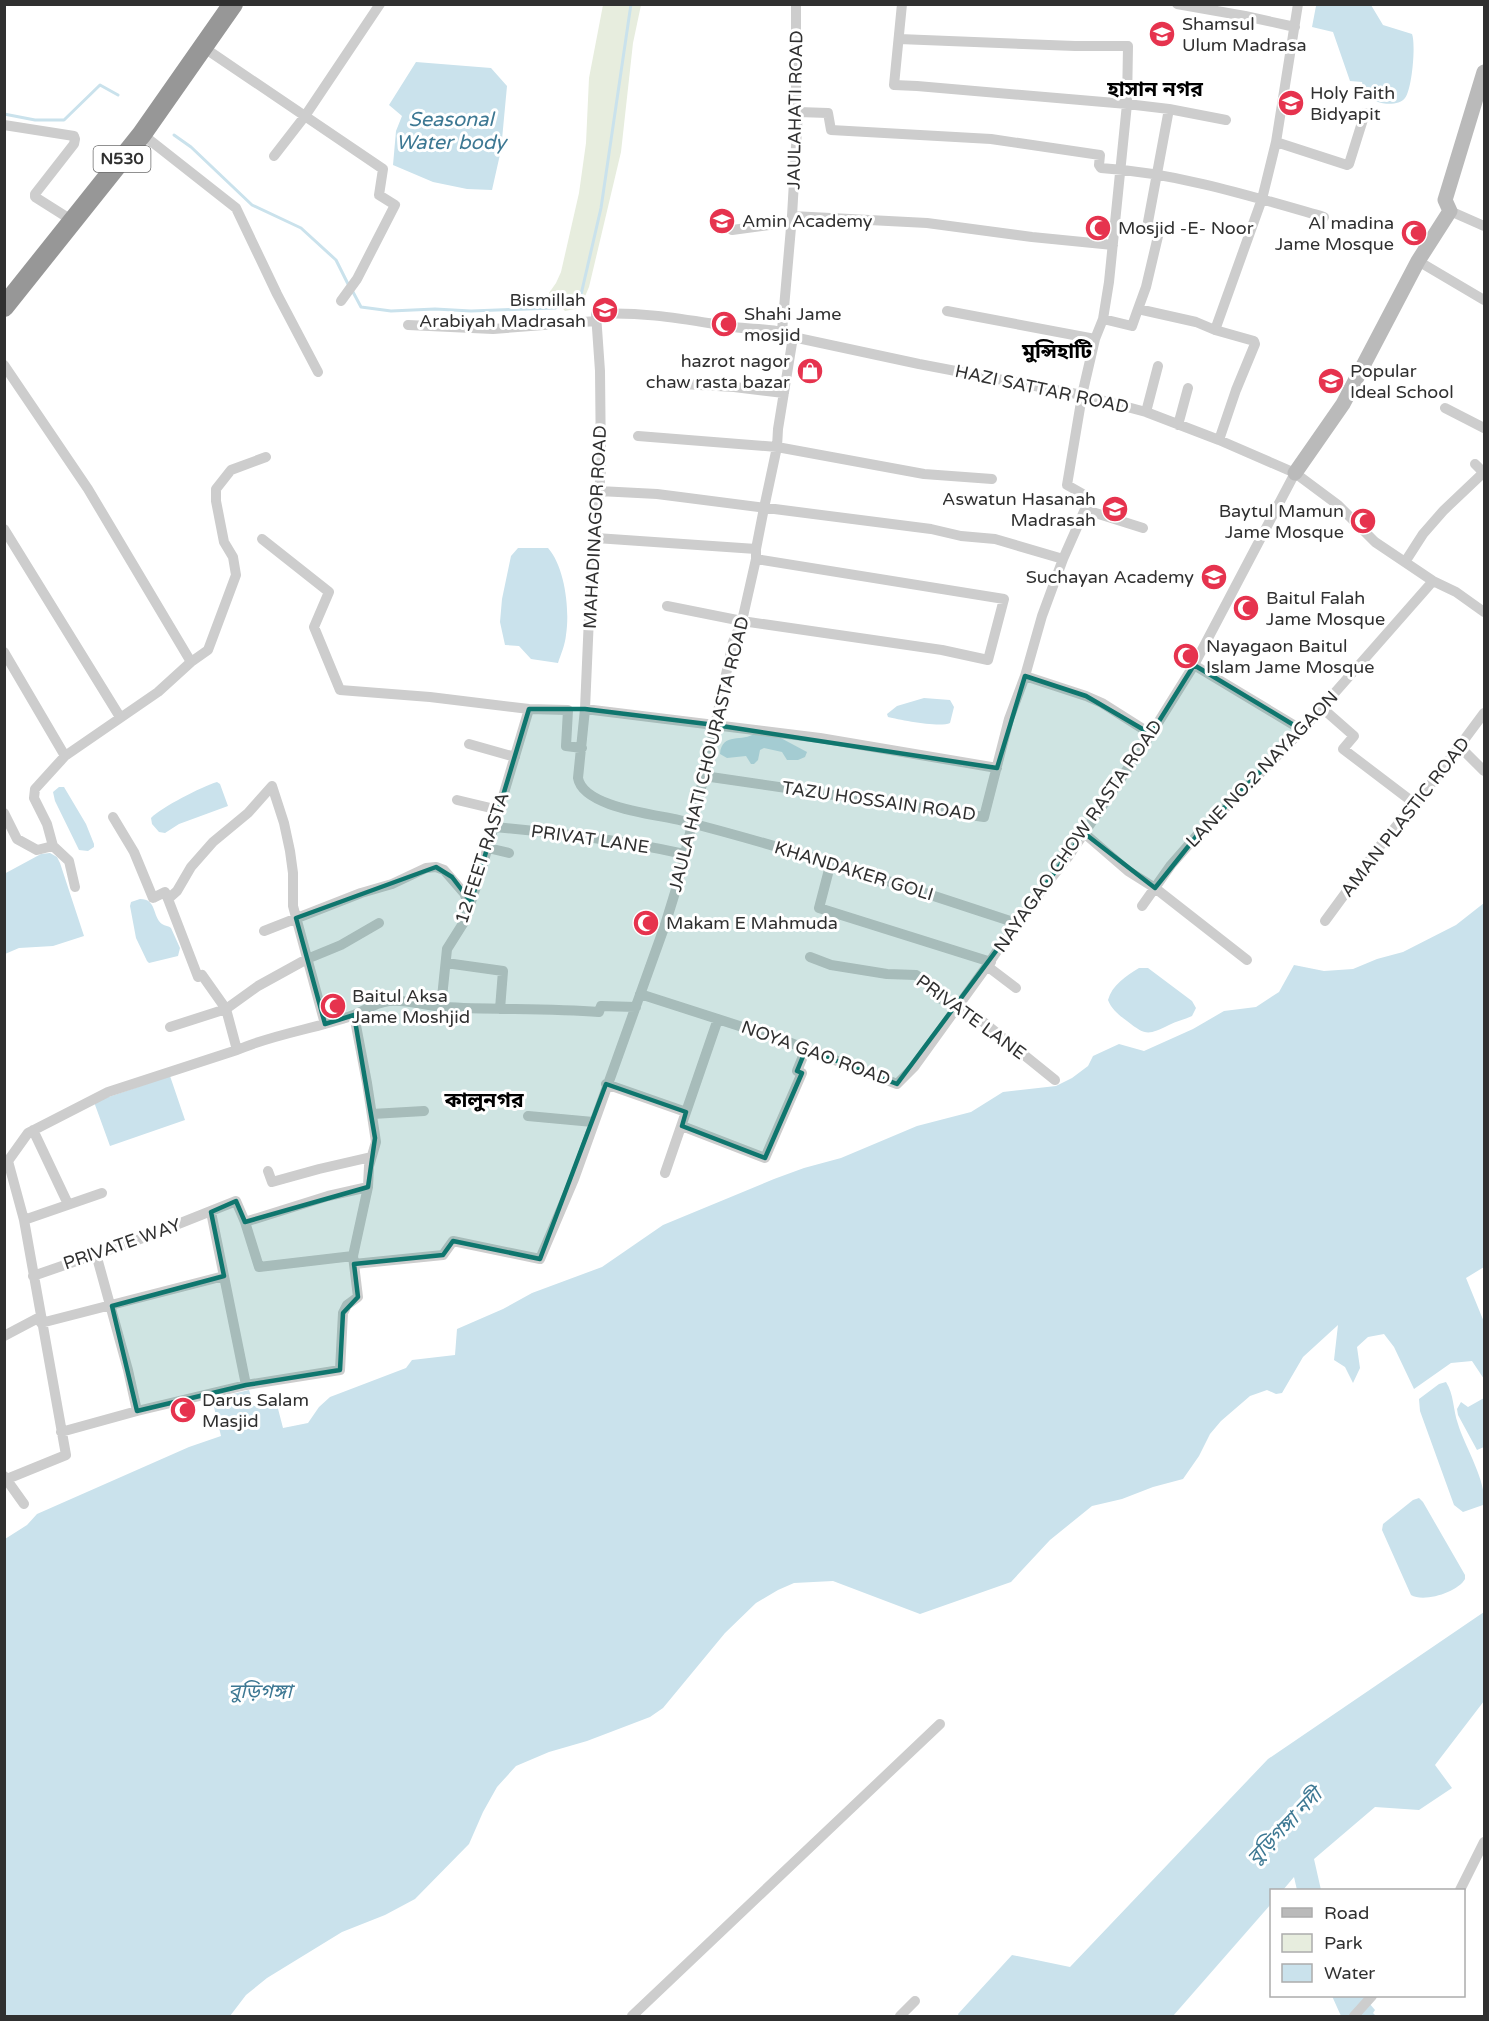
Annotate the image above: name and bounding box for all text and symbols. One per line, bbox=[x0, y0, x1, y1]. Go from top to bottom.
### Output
place label: Shamsul Ulum Madrasa bbox=[1182, 13, 1307, 56]
school or university icon: Shamsul Ulum Madrasa bbox=[1147, 19, 1177, 49]
street label: JAULAHATI ROAD bbox=[783, 30, 807, 190]
district label: হাসান নগর bbox=[1106, 77, 1203, 102]
place label: Holy Faith Bidyapit bbox=[1310, 82, 1395, 125]
school or university icon: Holy Faith Bidyapit bbox=[1276, 88, 1306, 118]
water label: Seasonal Water body bbox=[396, 108, 508, 155]
road number: N530 bbox=[94, 146, 150, 172]
school or university icon: Amin Academy bbox=[707, 206, 737, 236]
place label: Amin Academy bbox=[742, 210, 873, 232]
place label: Al madina Jame Mosque bbox=[1275, 212, 1394, 255]
mosque icon: Mosjid -E- Noor bbox=[1083, 213, 1113, 243]
place label: Mosjid -E- Noor bbox=[1118, 217, 1254, 239]
mosque icon: Al madina Jame Mosque bbox=[1399, 218, 1429, 248]
place label: Bismillah Arabiyah Madrasah bbox=[419, 289, 586, 332]
school or university icon: Bismillah Arabiyah Madrasah bbox=[590, 295, 620, 325]
place label: Shahi Jame mosjid bbox=[744, 303, 841, 346]
mosque icon: Shahi Jame mosjid bbox=[709, 309, 739, 339]
district label: মুন্সিহাটি bbox=[1021, 339, 1092, 364]
place label: hazrot nagor chaw rasta bazar bbox=[646, 350, 790, 393]
shop icon: hazrot nagor chaw rasta bazar bbox=[795, 356, 825, 386]
street label: HAZI SATTAR ROAD bbox=[953, 360, 1131, 418]
place label: Popular Ideal School bbox=[1350, 360, 1454, 403]
school or university icon: Popular Ideal School bbox=[1316, 366, 1346, 396]
street label: MAHADINAGOR ROAD bbox=[579, 425, 611, 629]
place label: Aswatun Hasanah Madrasah bbox=[942, 488, 1096, 531]
school or university icon: Aswatun Hasanah Madrasah bbox=[1100, 494, 1130, 524]
place label: Baytul Mamun Jame Mosque bbox=[1219, 500, 1344, 543]
mosque icon: Baytul Mamun Jame Mosque bbox=[1348, 506, 1378, 536]
school or university icon: Suchayan Academy bbox=[1199, 562, 1229, 592]
place label: Suchayan Academy bbox=[1026, 566, 1194, 588]
place label: Baitul Falah Jame Mosque bbox=[1266, 587, 1385, 630]
mosque icon: Baitul Falah Jame Mosque bbox=[1231, 593, 1261, 623]
street label: JAULA HATI CHOURASTA ROAD bbox=[664, 614, 754, 894]
place label: Nayagaon Baitul Islam Jame Mosque bbox=[1206, 635, 1375, 678]
mosque icon: Nayagaon Baitul Islam Jame Mosque bbox=[1171, 641, 1201, 671]
street label: LANE NO.2 NAYAGAON bbox=[1181, 686, 1343, 852]
street label: NAYAGAO CHOW RASTA ROAD bbox=[989, 715, 1167, 957]
street label: AMAN PLASTIC ROAD bbox=[1336, 733, 1474, 901]
street label: TAZU HOSSAIN ROAD bbox=[781, 777, 977, 825]
street label: 12 FEET RASTA bbox=[450, 790, 514, 926]
street label: PRIVAT LANE bbox=[530, 820, 650, 858]
street label: KHANDAKER GOLI bbox=[772, 836, 936, 906]
mosque icon: Makam E Mahmuda bbox=[631, 908, 661, 938]
place label: Makam E Mahmuda bbox=[666, 912, 838, 934]
street label: PRIVATE LANE bbox=[912, 970, 1030, 1064]
place label: Baitul Aksa Jame Moshjid bbox=[352, 985, 470, 1028]
mosque icon: Baitul Aksa Jame Moshjid bbox=[318, 991, 348, 1021]
street label: NOYA GAO ROAD bbox=[738, 1016, 894, 1090]
district label: কালুনগর bbox=[443, 1088, 524, 1113]
street label: PRIVATE WAY bbox=[60, 1213, 184, 1274]
place label: Darus Salam Masjid bbox=[202, 1389, 309, 1432]
mosque icon: Darus Salam Masjid bbox=[168, 1395, 198, 1425]
water label: বুড়িগঙ্গা bbox=[228, 1680, 295, 1704]
water label: বুড়িগঙ্গা নদী bbox=[1242, 1780, 1330, 1870]
legend bbox=[1270, 1889, 1465, 1997]
text: Road bbox=[1324, 1902, 1369, 1924]
text: Park bbox=[1324, 1932, 1363, 1954]
text: Water bbox=[1324, 1962, 1375, 1984]

